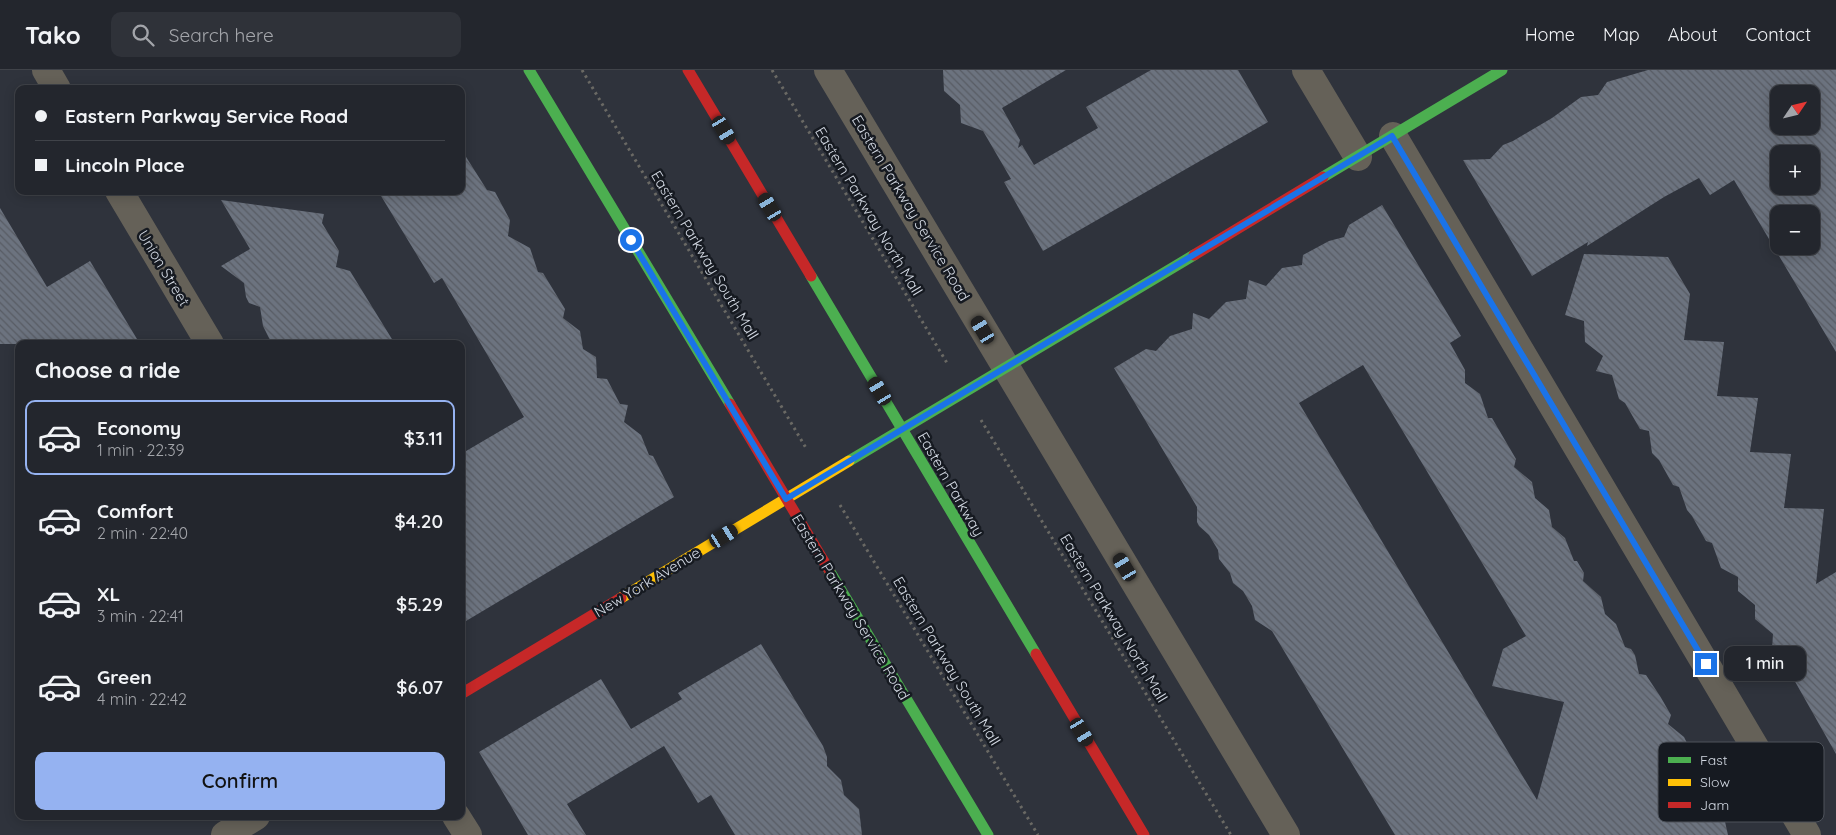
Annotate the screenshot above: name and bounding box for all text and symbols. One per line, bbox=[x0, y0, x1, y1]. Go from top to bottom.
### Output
search box bbox=[111, 12, 461, 57]
text: Tako bbox=[25, 20, 81, 50]
icon: search bbox=[129, 21, 157, 49]
text: Search here bbox=[169, 23, 274, 47]
text: Home bbox=[1525, 23, 1575, 46]
text: Map bbox=[1603, 23, 1640, 46]
text: About bbox=[1668, 23, 1718, 46]
text: Contact bbox=[1746, 23, 1811, 46]
north arrow bbox=[1770, 85, 1820, 135]
map controls bbox=[1770, 85, 1820, 255]
text: Eastern Parkway Service Road bbox=[65, 104, 348, 128]
street label: Eastern Parkway Service Road bbox=[848, 112, 974, 304]
car bbox=[709, 113, 738, 147]
street label: Eastern Parkway North Mall bbox=[811, 123, 927, 299]
button: + bbox=[1770, 145, 1820, 195]
text: Lincoln Place bbox=[65, 153, 185, 177]
street label: Eastern Parkway South Mall bbox=[647, 167, 763, 343]
car bbox=[755, 190, 784, 224]
button: − bbox=[1770, 205, 1820, 255]
street label: Union Street bbox=[134, 227, 194, 309]
route start bbox=[620, 229, 642, 251]
car bbox=[968, 313, 997, 347]
text: Choose a ride bbox=[35, 356, 180, 384]
car bbox=[865, 374, 894, 408]
icon: car bbox=[37, 415, 82, 460]
text: Economy bbox=[97, 416, 181, 440]
text: $3.11 bbox=[404, 426, 443, 450]
street label: Eastern Parkway bbox=[913, 428, 989, 540]
text: 1 min · 22:39 bbox=[97, 440, 184, 460]
icon: car bbox=[37, 498, 82, 543]
text: Comfort bbox=[97, 499, 174, 523]
text: $4.20 bbox=[395, 509, 443, 533]
street label: Eastern Parkway Service Road bbox=[788, 511, 914, 703]
car bbox=[707, 522, 740, 550]
text: 2 min · 22:40 bbox=[97, 523, 188, 543]
street label: Eastern Parkway North Mall bbox=[1056, 530, 1172, 706]
street label: New York Avenue bbox=[590, 543, 704, 621]
car bbox=[1110, 550, 1139, 584]
street label: Eastern Parkway South Mall bbox=[889, 573, 1005, 749]
icon: car bbox=[37, 581, 82, 626]
text: XL bbox=[97, 582, 120, 606]
text: $5.29 bbox=[396, 592, 443, 616]
text: 3 min · 22:41 bbox=[97, 606, 184, 626]
callout: 1 min bbox=[1724, 646, 1806, 682]
route end bbox=[1695, 653, 1717, 675]
text: 1 min bbox=[1746, 653, 1784, 673]
icon: car bbox=[37, 664, 82, 709]
text: Green bbox=[97, 665, 152, 689]
text: $6.07 bbox=[396, 675, 443, 699]
text: 4 min · 22:42 bbox=[97, 689, 187, 709]
car bbox=[1067, 715, 1096, 749]
legend bbox=[1658, 742, 1824, 822]
text: Fast bbox=[1700, 751, 1728, 769]
button: Confirm bbox=[35, 752, 445, 810]
text: Slow bbox=[1700, 773, 1730, 791]
text: Jam bbox=[1700, 796, 1729, 814]

